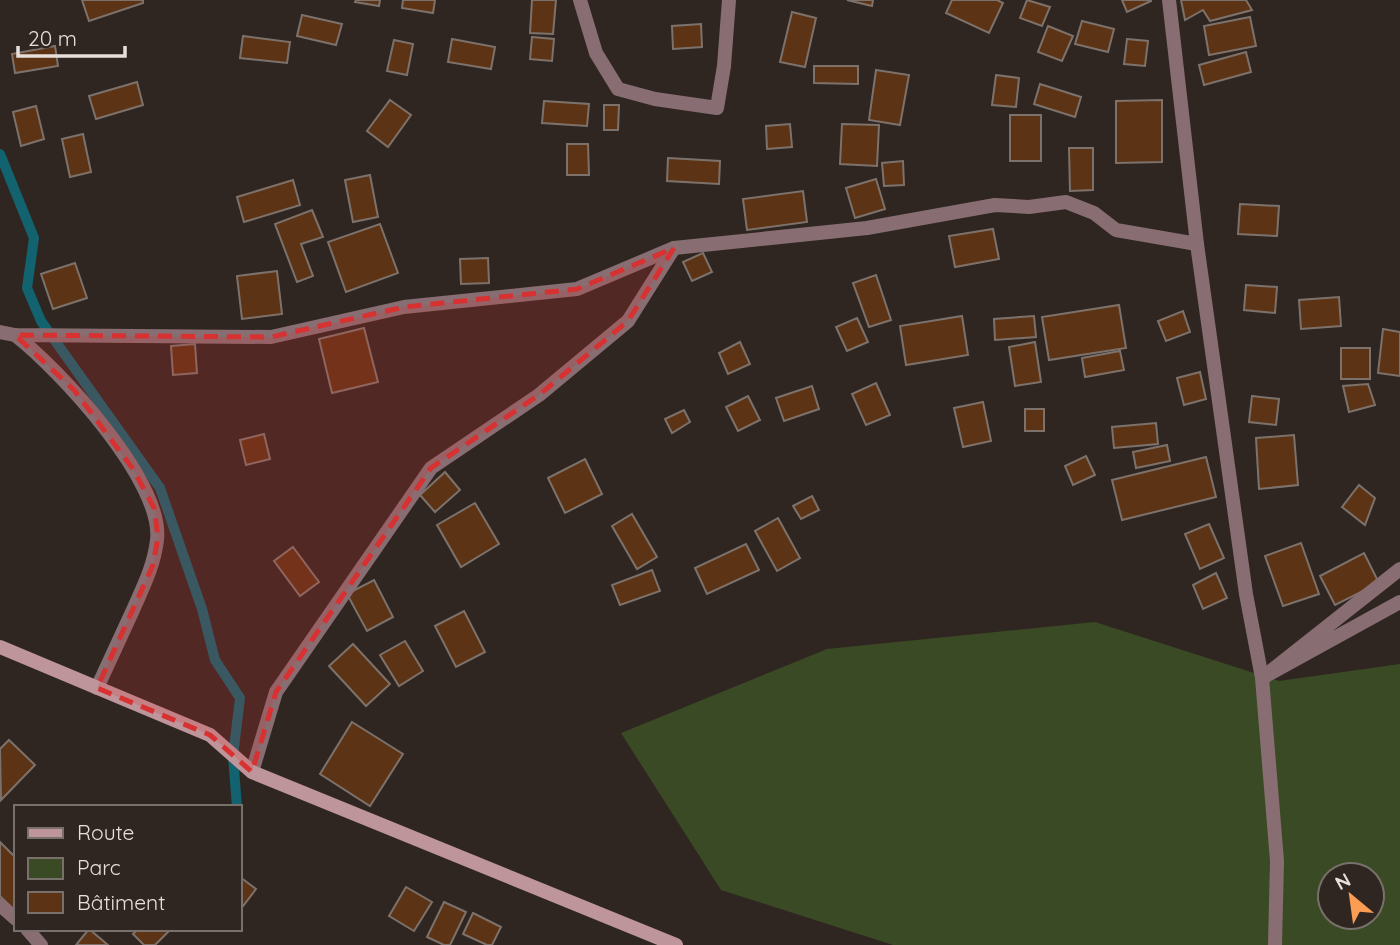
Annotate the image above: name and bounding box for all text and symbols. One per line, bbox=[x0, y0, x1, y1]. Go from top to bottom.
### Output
scale bar bbox=[18, 14, 124, 58]
text: 20 m bbox=[28, 25, 77, 51]
legend bbox=[14, 805, 242, 931]
text: Route bbox=[77, 819, 134, 845]
text: Parc bbox=[77, 854, 121, 880]
north arrow bbox=[1316, 861, 1386, 931]
text: N bbox=[1331, 867, 1355, 895]
text: Bâtiment bbox=[77, 889, 165, 915]

